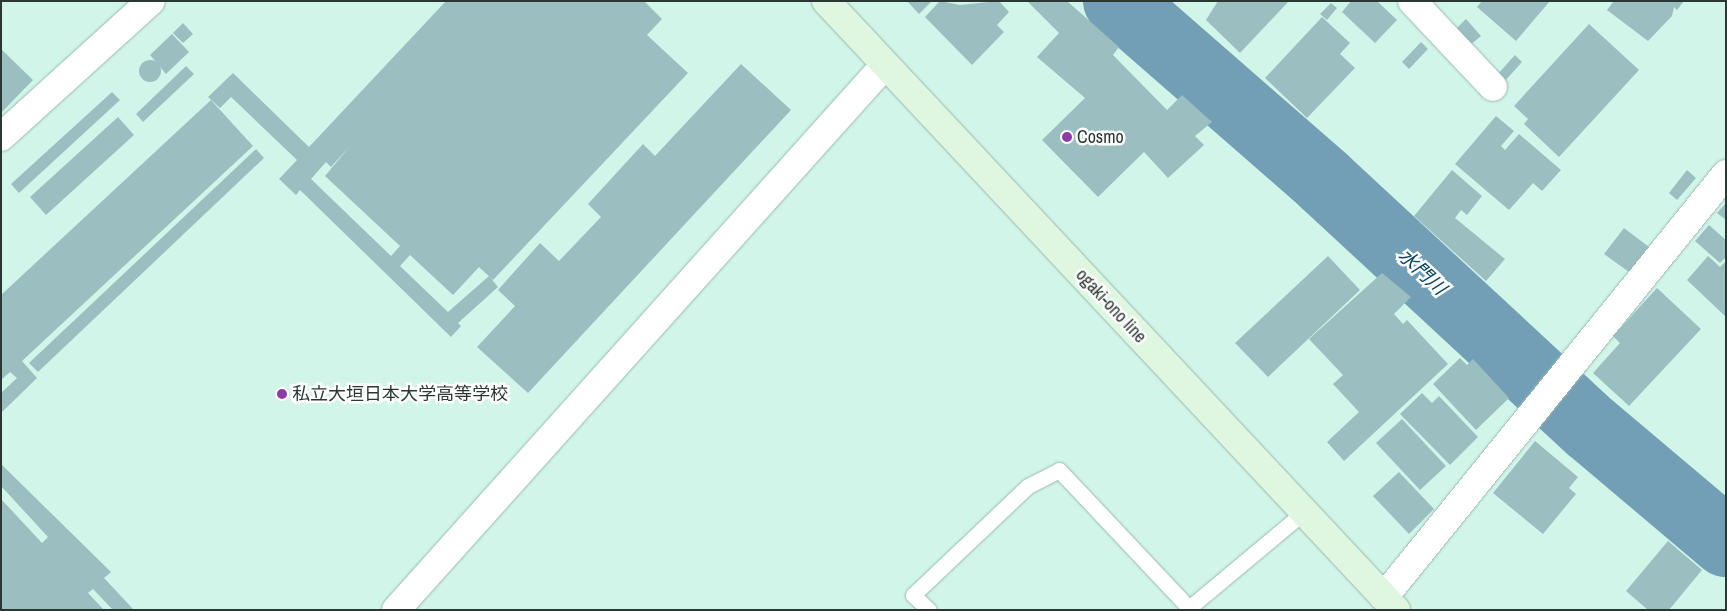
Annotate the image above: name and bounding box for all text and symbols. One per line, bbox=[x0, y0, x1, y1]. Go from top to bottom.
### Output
place label: Cosmo bbox=[1077, 126, 1124, 148]
marker: Cosmo bbox=[1061, 131, 1073, 143]
water label: 水門川 bbox=[1393, 244, 1451, 300]
street label: ogaki-ono line bbox=[1071, 264, 1151, 348]
place label: 私立大垣日本大学高等学校 bbox=[292, 383, 508, 405]
marker: 私立大垣日本大学高等学校 bbox=[276, 388, 288, 400]

